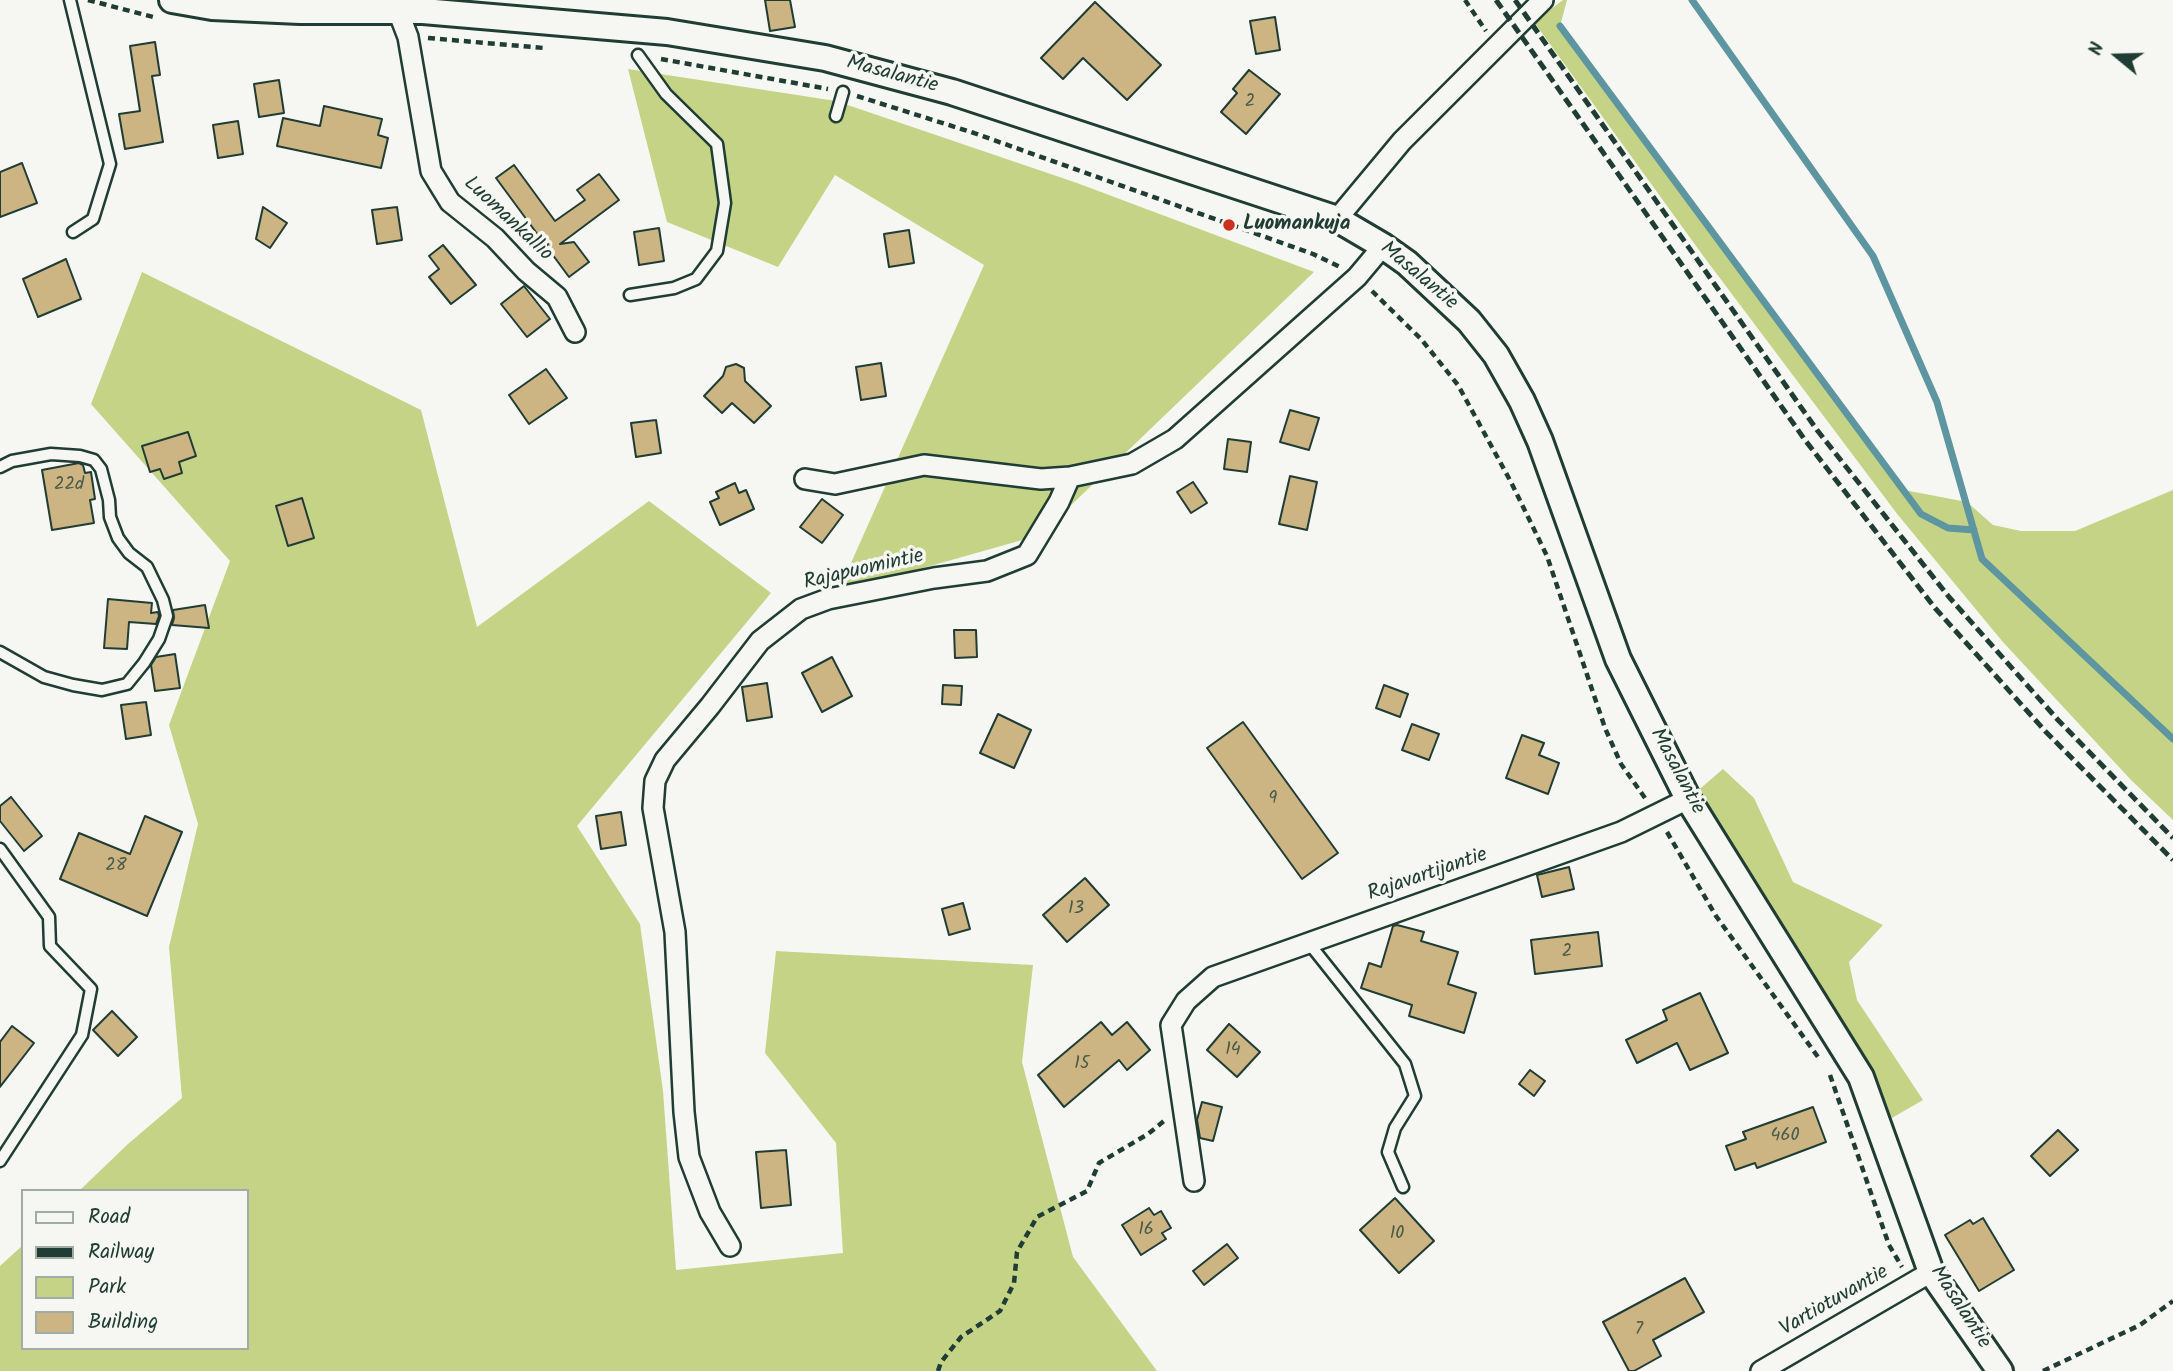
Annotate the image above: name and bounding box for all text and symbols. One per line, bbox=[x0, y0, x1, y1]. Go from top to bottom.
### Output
north arrow bbox=[2082, 21, 2152, 91]
text: N bbox=[2081, 39, 2113, 60]
street label: Masalantie bbox=[843, 52, 941, 100]
house number: 2 bbox=[1245, 92, 1255, 114]
street label: Luomankallio bbox=[457, 172, 557, 268]
place label: Luomankuja bbox=[1243, 212, 1351, 238]
marker: Luomankuja bbox=[1221, 217, 1237, 233]
street label: Masalantie bbox=[1374, 237, 1462, 317]
house number: 22d bbox=[54, 475, 84, 497]
street label: Rajapuomintie bbox=[802, 545, 926, 597]
street label: Masalantie bbox=[1643, 725, 1709, 819]
house number: 9 bbox=[1269, 789, 1277, 811]
street label: Rajavartijantie bbox=[1365, 844, 1491, 908]
house number: 28 bbox=[105, 856, 127, 878]
house number: 13 bbox=[1068, 899, 1084, 921]
house number: 2 bbox=[1562, 942, 1572, 964]
house number: 14 bbox=[1225, 1040, 1241, 1062]
house number: 15 bbox=[1074, 1054, 1090, 1076]
house number: 460 bbox=[1771, 1126, 1799, 1148]
legend bbox=[21, 1189, 248, 1350]
text: Road bbox=[88, 1201, 130, 1234]
house number: 16 bbox=[1138, 1220, 1154, 1242]
house number: 10 bbox=[1390, 1224, 1404, 1246]
text: Railway bbox=[88, 1236, 154, 1269]
street label: Vartiotuvantie bbox=[1776, 1261, 1894, 1343]
street label: Masalantie bbox=[1923, 1262, 1995, 1354]
text: Park bbox=[88, 1271, 126, 1304]
text: Building bbox=[88, 1306, 158, 1339]
house number: 7 bbox=[1635, 1320, 1643, 1342]

